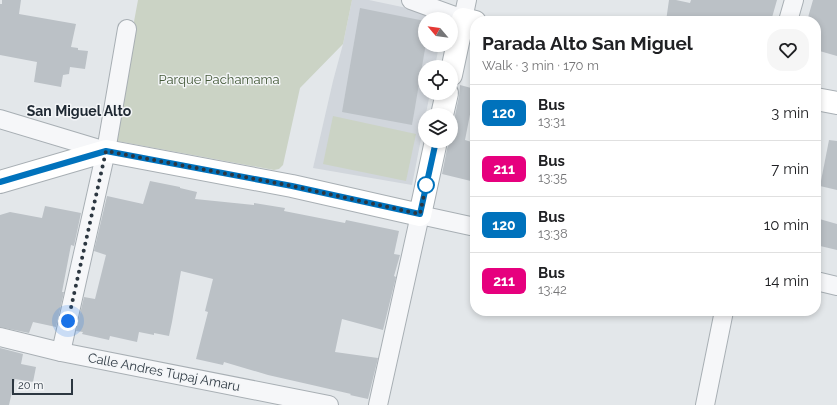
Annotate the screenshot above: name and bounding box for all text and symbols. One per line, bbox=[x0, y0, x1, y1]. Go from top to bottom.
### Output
north arrow bbox=[418, 12, 458, 52]
map controls bbox=[418, 12, 458, 148]
button: heart bbox=[767, 29, 809, 71]
text: Parada Alto San Miguel bbox=[482, 32, 693, 54]
text: Walk · 3 min · 170 m bbox=[482, 58, 599, 73]
button: locate bbox=[418, 60, 458, 100]
park label: Parque Pachamama bbox=[158, 72, 280, 87]
text: Bus bbox=[538, 96, 565, 114]
district label: San Miguel Alto bbox=[27, 103, 132, 119]
text: 3 min bbox=[771, 104, 809, 122]
text: 120 bbox=[492, 105, 516, 121]
button: layers bbox=[418, 108, 458, 148]
text: 13:31 bbox=[538, 114, 565, 129]
text: Bus bbox=[538, 152, 565, 170]
text: 7 min bbox=[771, 160, 809, 178]
text: 211 bbox=[493, 161, 515, 177]
text: 13:35 bbox=[538, 170, 567, 185]
unlabelled marker bbox=[417, 176, 435, 194]
text: Bus bbox=[538, 208, 565, 226]
text: 10 min bbox=[764, 216, 809, 234]
text: 120 bbox=[492, 217, 516, 233]
text: 13:38 bbox=[538, 226, 568, 241]
text: Bus bbox=[538, 264, 565, 282]
text: 14 min bbox=[765, 272, 809, 290]
text: 211 bbox=[493, 273, 515, 289]
text: 13:42 bbox=[538, 282, 567, 297]
your location bbox=[58, 311, 78, 331]
street label: Calle Andres Tupaj Amaru bbox=[87, 350, 241, 394]
scale bar bbox=[12, 377, 73, 396]
text: 20 m bbox=[18, 379, 43, 392]

